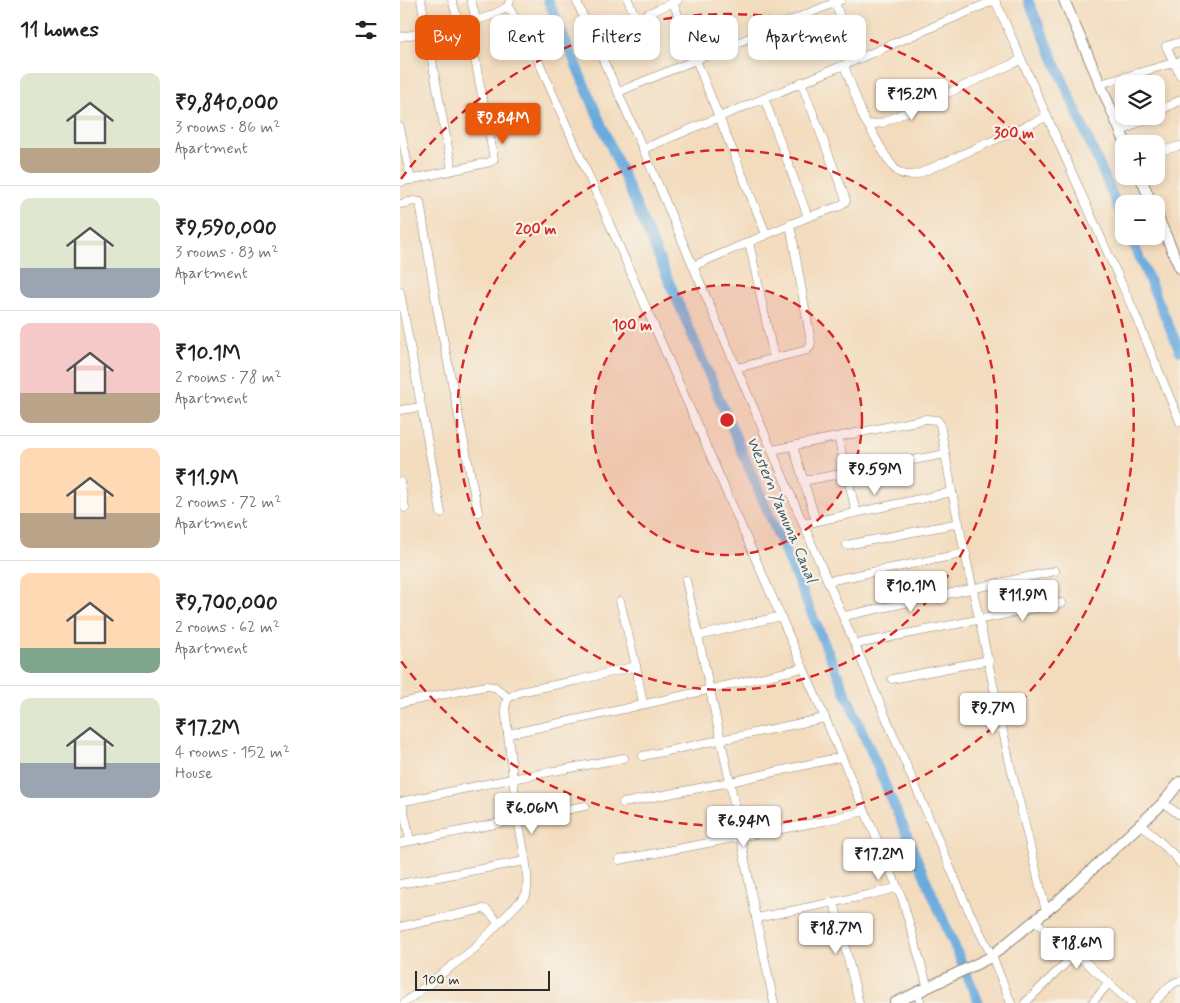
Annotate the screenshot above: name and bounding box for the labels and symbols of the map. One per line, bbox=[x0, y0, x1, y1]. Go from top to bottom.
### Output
pin: ₹15.2M bbox=[871, 78, 953, 121]
pin: ₹9.84M bbox=[462, 102, 544, 145]
text: 300 m bbox=[994, 124, 1034, 144]
text: 200 m bbox=[516, 220, 557, 240]
text: 100 m bbox=[612, 316, 652, 336]
centre of rings bbox=[718, 411, 736, 429]
water label: Western Yamuna Canal bbox=[741, 433, 823, 588]
pin: ₹9.59M bbox=[834, 454, 916, 496]
pin: ₹10.1M bbox=[870, 570, 952, 613]
pin: ₹11.9M bbox=[982, 580, 1064, 622]
pin: ₹9.7M bbox=[958, 692, 1028, 735]
pin: ₹6.06M bbox=[491, 792, 573, 835]
pin: ₹6.94M bbox=[703, 806, 785, 848]
pin: ₹17.2M bbox=[838, 838, 920, 881]
pin: ₹18.7M bbox=[795, 912, 877, 955]
pin: ₹18.6M bbox=[1036, 928, 1118, 970]
scale bar bbox=[415, 968, 550, 991]

